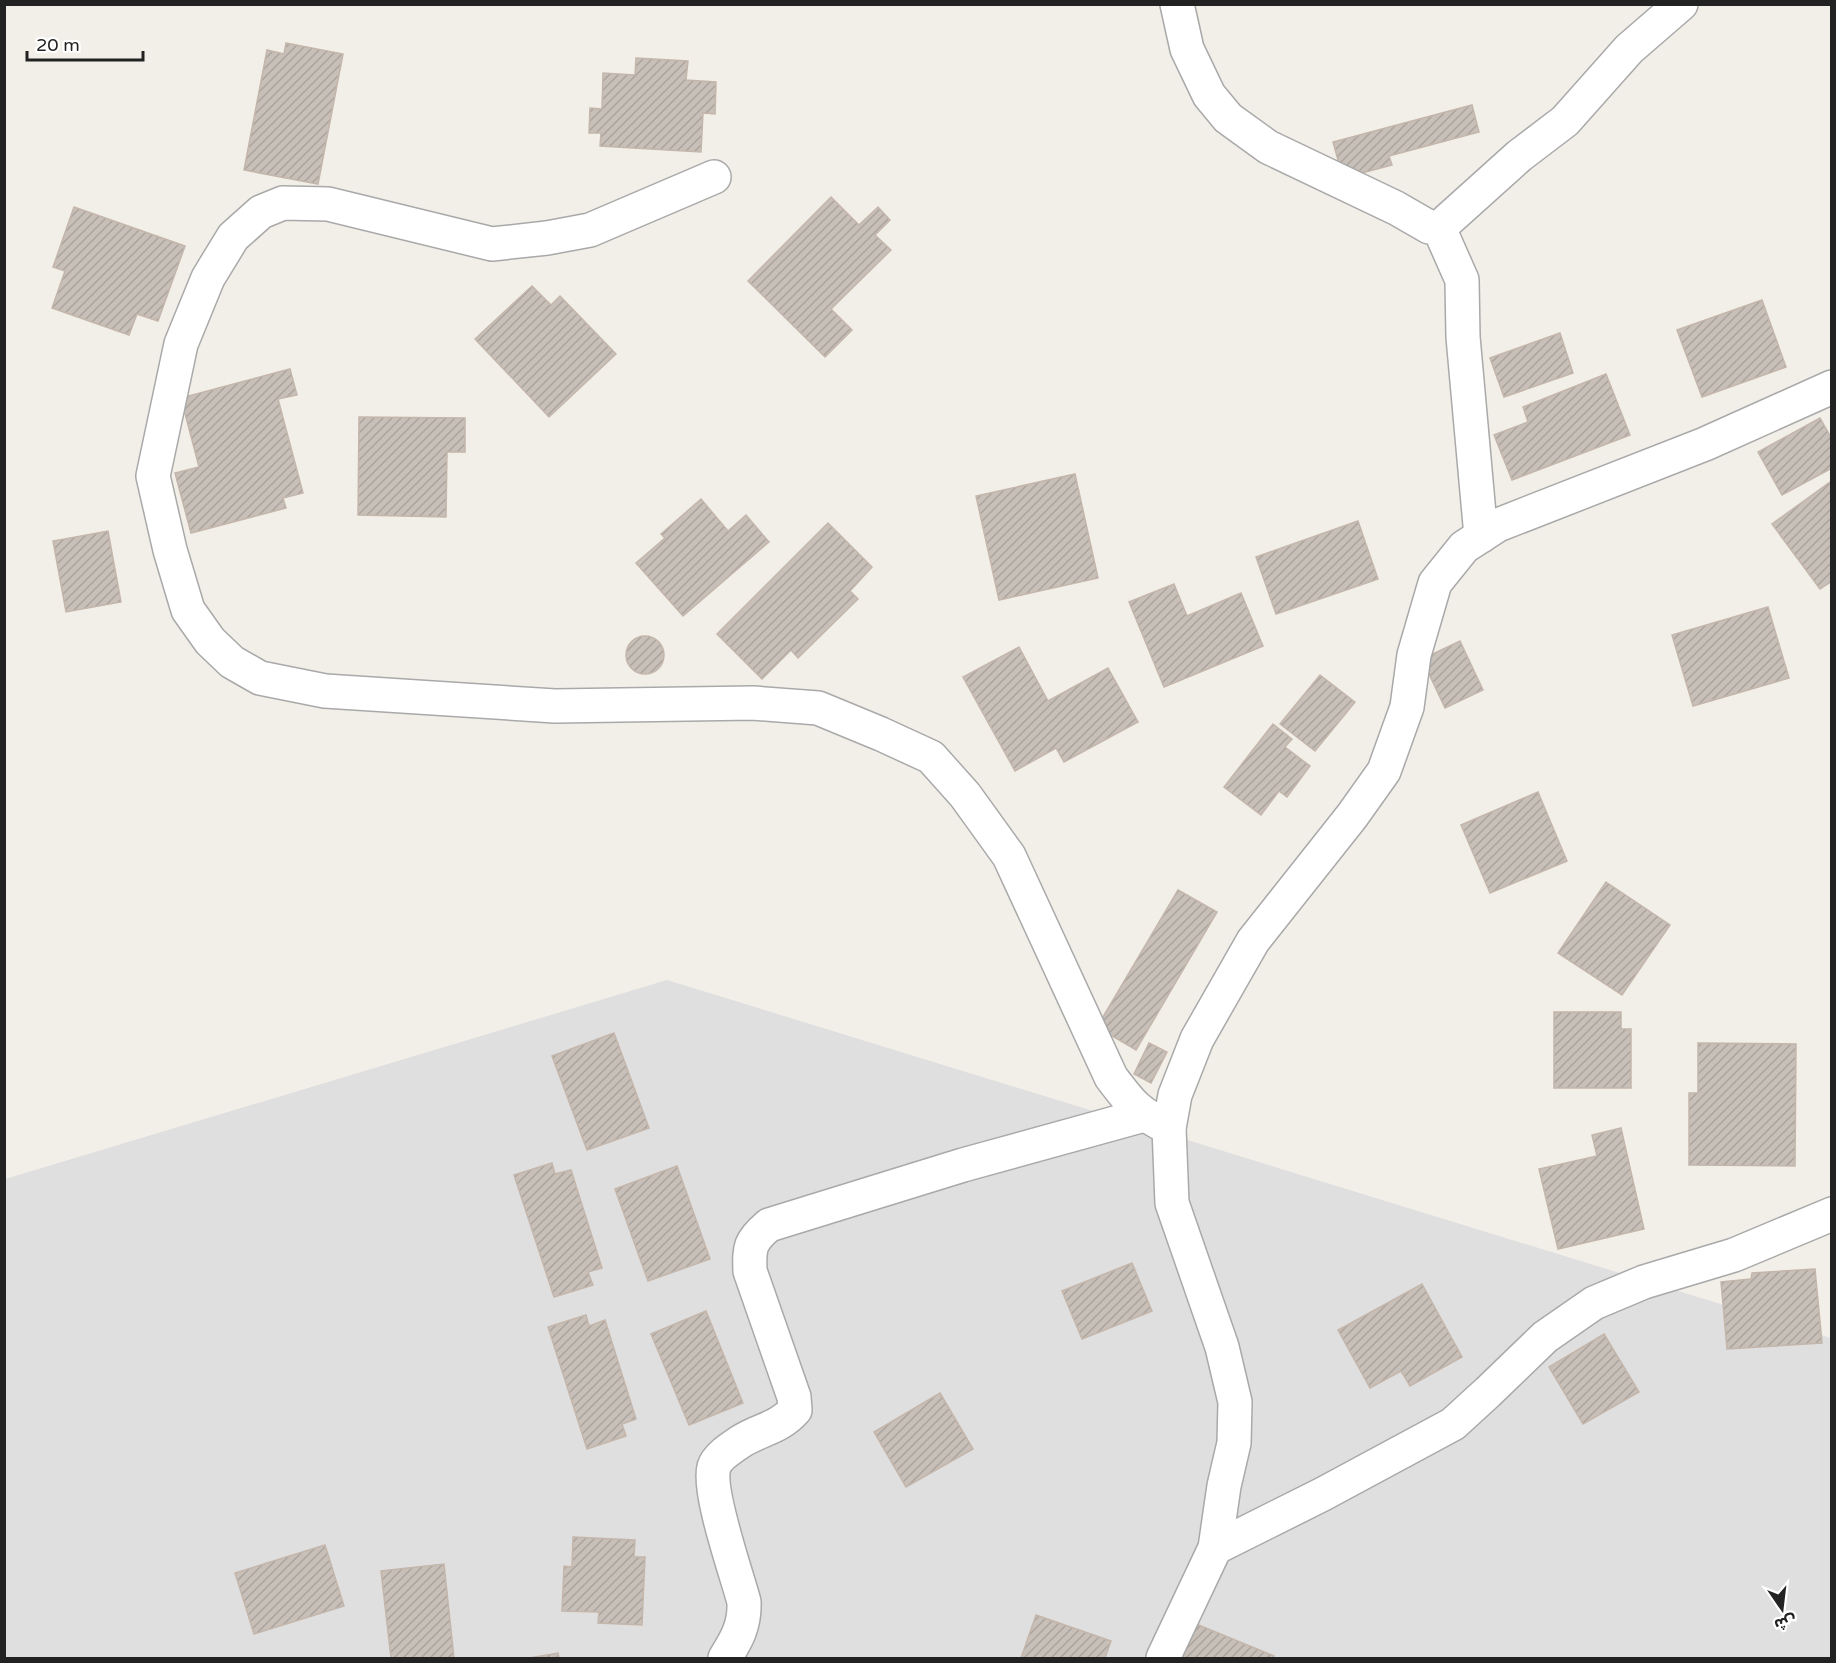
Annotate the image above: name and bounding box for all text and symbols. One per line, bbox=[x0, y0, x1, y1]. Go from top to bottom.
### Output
scale bar bbox=[27, 24, 142, 62]
text: 20 m bbox=[36, 34, 80, 56]
north arrow bbox=[1752, 1579, 1812, 1639]
text: ش bbox=[1772, 1610, 1798, 1635]

